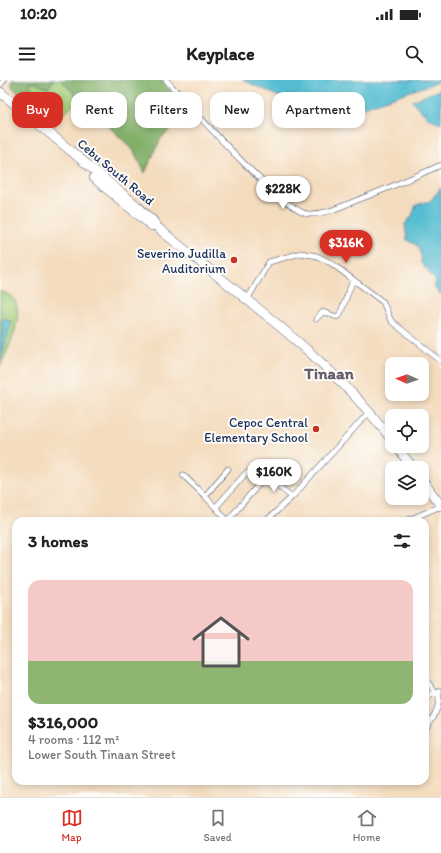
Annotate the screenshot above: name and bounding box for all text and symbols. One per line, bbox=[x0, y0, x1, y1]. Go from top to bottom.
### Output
text: 10:20 bbox=[20, 5, 57, 23]
icon: menu bbox=[16, 43, 38, 65]
text: Keyplace bbox=[186, 43, 255, 65]
icon: search bbox=[403, 43, 425, 65]
chip: Buy bbox=[12, 92, 63, 128]
chip: Rent bbox=[71, 92, 127, 128]
chip: Filters bbox=[135, 92, 202, 128]
chip: New bbox=[210, 92, 264, 128]
chip: Apartment bbox=[272, 92, 365, 128]
street label: Cebu South Road bbox=[75, 136, 157, 208]
pin: $228K bbox=[255, 176, 311, 210]
text: $228K bbox=[265, 181, 301, 196]
pin: $316K bbox=[318, 230, 374, 264]
text: $316K bbox=[329, 235, 363, 250]
place label: Severino Judilla Auditorium bbox=[137, 246, 226, 276]
marker: Severino Judilla Auditorium bbox=[229, 255, 239, 265]
north arrow bbox=[385, 357, 429, 401]
map controls bbox=[385, 357, 429, 505]
district label: Tinaan bbox=[303, 363, 355, 383]
button: locate bbox=[385, 409, 429, 453]
place label: Cepoc Central Elementary School bbox=[204, 415, 308, 445]
marker: Cepoc Central Elementary School bbox=[311, 424, 321, 434]
pin: $160K bbox=[246, 459, 302, 493]
button: layers bbox=[385, 461, 429, 505]
text: $160K bbox=[256, 464, 292, 479]
icon: filters bbox=[391, 530, 413, 552]
text: 3 homes bbox=[28, 531, 88, 551]
icon: home bbox=[185, 606, 257, 678]
text: $316,000 bbox=[28, 712, 98, 732]
text: 4 rooms · 112 m² bbox=[28, 732, 119, 747]
text: Lower South Tinaan Street bbox=[28, 747, 176, 762]
tab: Map bbox=[61, 807, 83, 844]
tab: Saved bbox=[204, 807, 232, 844]
tab: Home bbox=[353, 807, 380, 844]

